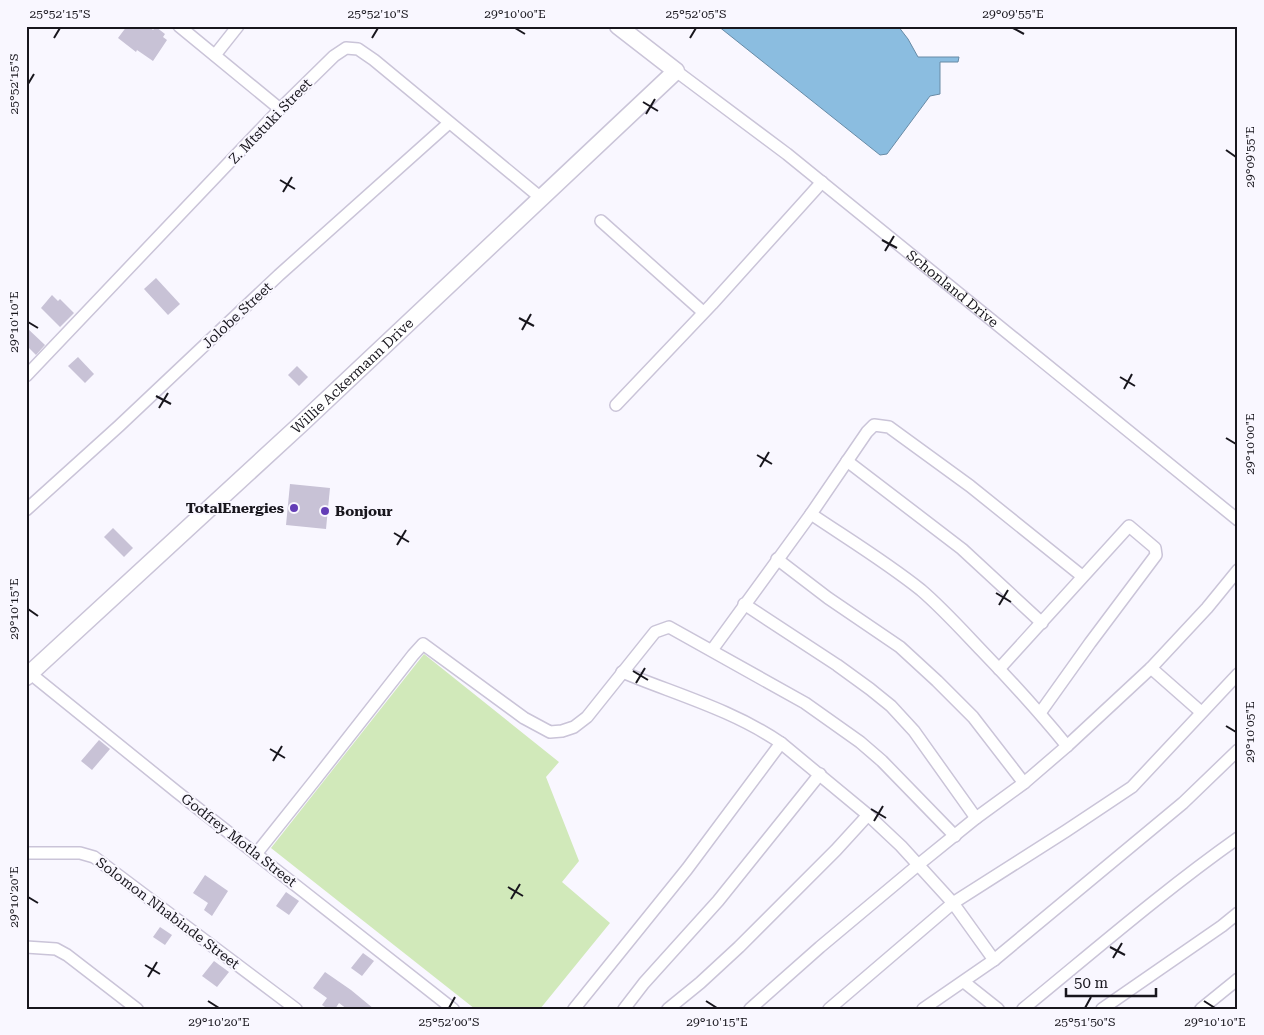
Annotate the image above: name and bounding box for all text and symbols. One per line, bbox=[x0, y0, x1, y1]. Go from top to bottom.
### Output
text: 25°52'15"S bbox=[30, 7, 90, 21]
text: 25°52'10"S bbox=[348, 7, 408, 21]
text: 29°10'00"E bbox=[484, 7, 546, 21]
text: 25°52'05"S bbox=[666, 7, 726, 21]
text: 29°09'55"E bbox=[982, 7, 1044, 21]
text: 25°52'15"S bbox=[7, 54, 21, 114]
street label: Z. Mtstuki Street bbox=[225, 75, 315, 167]
text: 29°09'55"E bbox=[1243, 126, 1257, 188]
street label: Schonland Drive bbox=[904, 247, 1002, 331]
street label: Jolobe Street bbox=[199, 279, 275, 351]
text: 29°10'10"E bbox=[7, 291, 21, 353]
street label: Willie Ackermann Drive bbox=[288, 315, 417, 437]
text: 29°10'00"E bbox=[1243, 413, 1257, 475]
place label: TotalEnergies bbox=[186, 500, 284, 516]
marker: TotalEnergies bbox=[288, 502, 300, 514]
place label: Bonjour bbox=[335, 503, 393, 519]
marker: Bonjour bbox=[319, 505, 331, 517]
text: 29°10'15"E bbox=[7, 578, 21, 640]
text: 29°10'05"E bbox=[1243, 701, 1257, 763]
street label: Godfrey Motla Street bbox=[178, 790, 300, 890]
street label: Solomon Nhabinde Street bbox=[93, 854, 243, 972]
text: 29°10'20"E bbox=[7, 866, 21, 928]
scale bar bbox=[1066, 965, 1156, 997]
text: 50 m bbox=[1074, 974, 1109, 992]
text: 29°10'20"E bbox=[188, 1015, 250, 1029]
text: 25°52'00"S bbox=[419, 1015, 479, 1029]
text: 29°10'15"E bbox=[686, 1015, 748, 1029]
text: 25°51'50"S bbox=[1055, 1015, 1115, 1029]
text: 29°10'10"E bbox=[1184, 1015, 1246, 1029]

